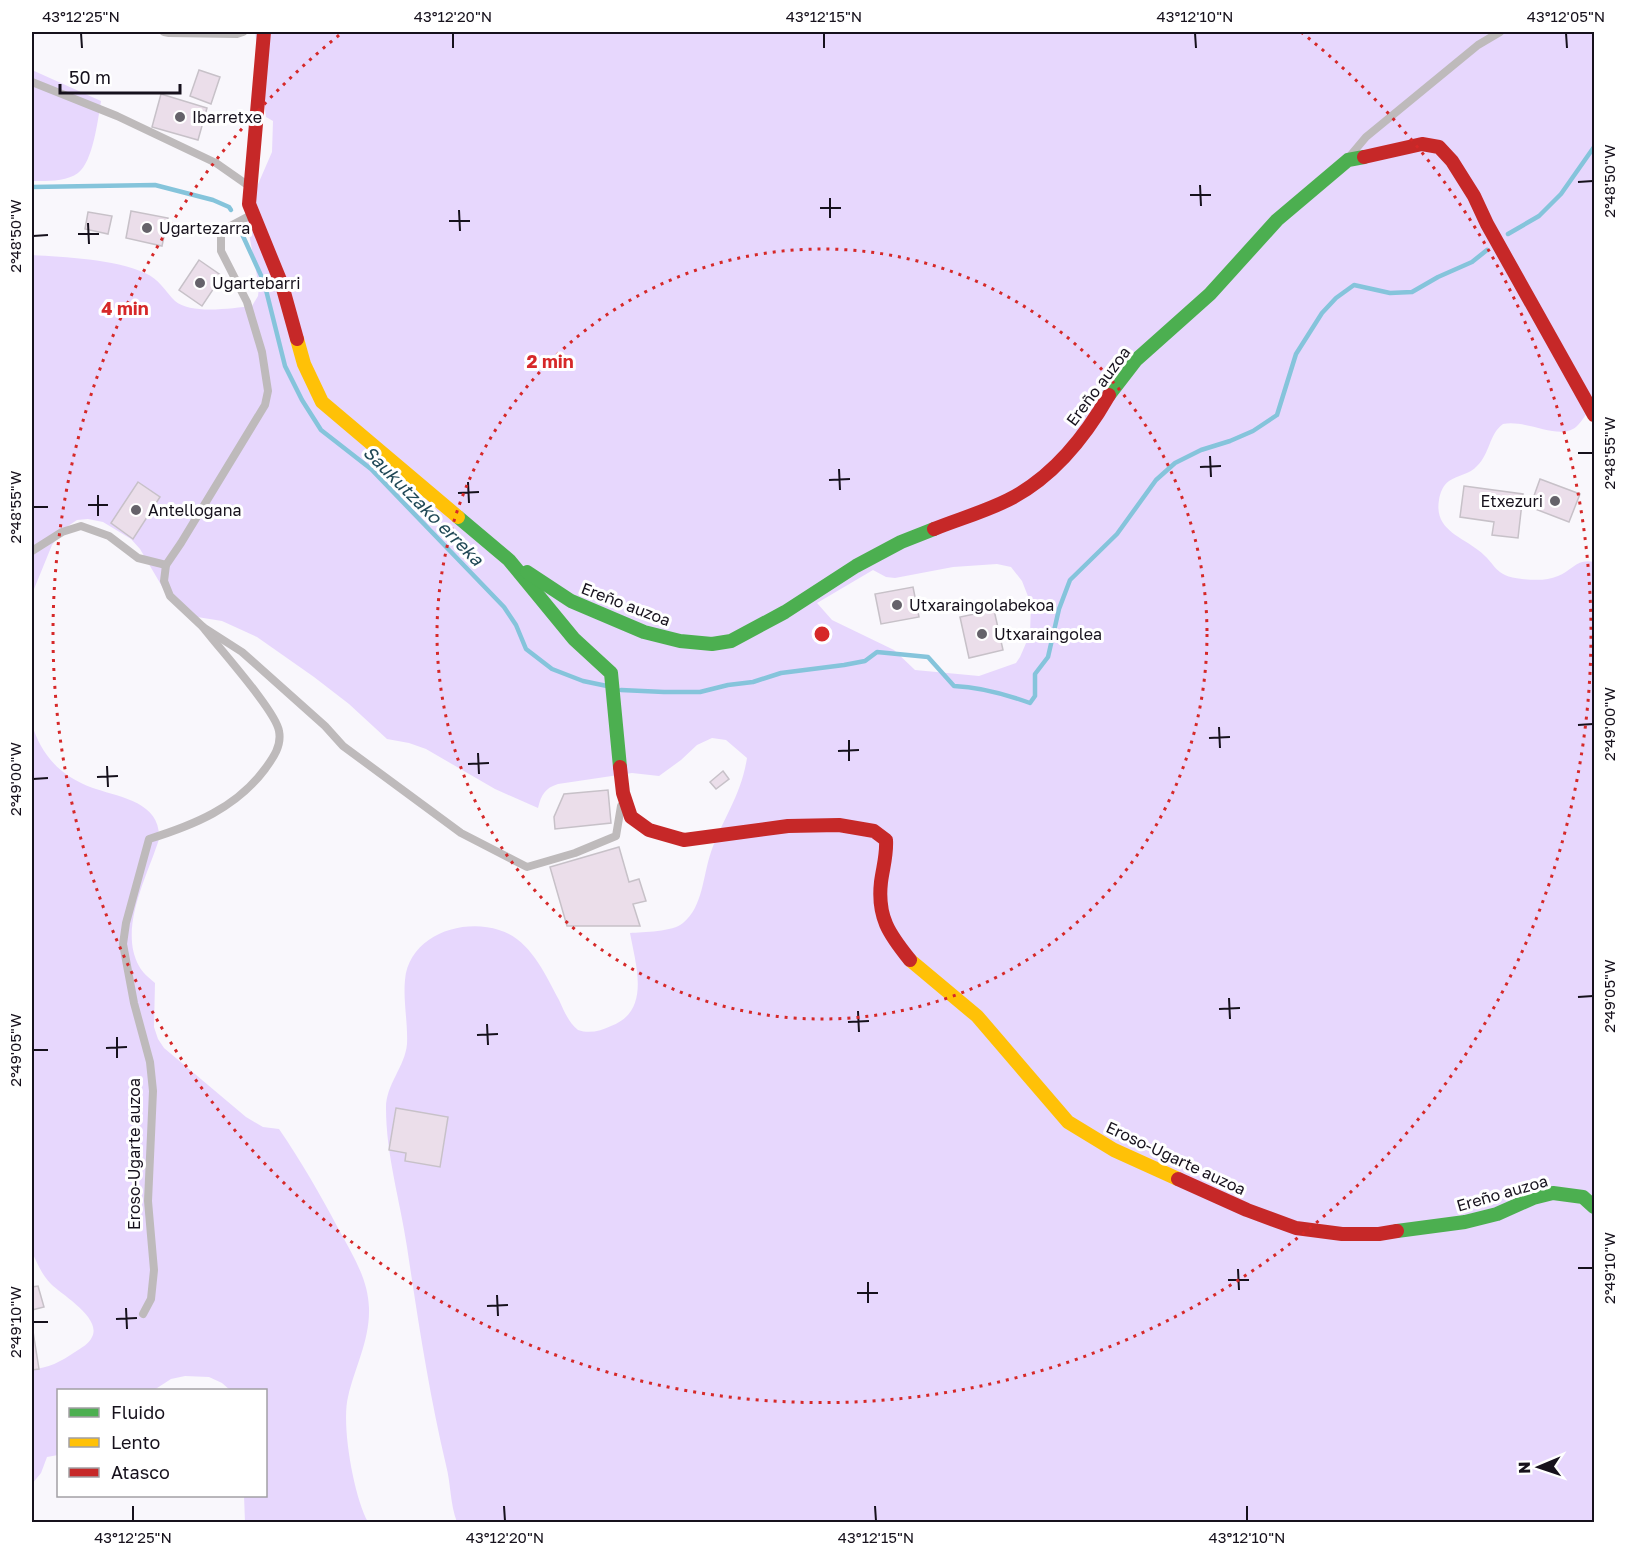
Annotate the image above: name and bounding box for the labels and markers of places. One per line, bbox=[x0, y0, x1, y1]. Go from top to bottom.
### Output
place label: Ibarretxe bbox=[192, 107, 262, 127]
marker: Ibarretxe bbox=[173, 110, 187, 124]
place label: Ugartezarra bbox=[159, 218, 250, 238]
marker: Ugartezarra bbox=[140, 221, 154, 235]
place label: Ugartebarri bbox=[212, 273, 300, 293]
marker: Ugartebarri bbox=[193, 276, 207, 290]
place label: Etxezuri bbox=[1480, 491, 1543, 511]
marker: Etxezuri bbox=[1548, 494, 1562, 508]
place label: Antellogana bbox=[148, 500, 242, 520]
marker: Antellogana bbox=[129, 503, 143, 517]
place label: Utxaraingolabekoa bbox=[909, 595, 1054, 615]
marker: Utxaraingolabekoa bbox=[890, 598, 904, 612]
centre of rings bbox=[812, 624, 832, 644]
place label: Utxaraingolea bbox=[994, 624, 1102, 644]
marker: Utxaraingolea bbox=[975, 627, 989, 641]

